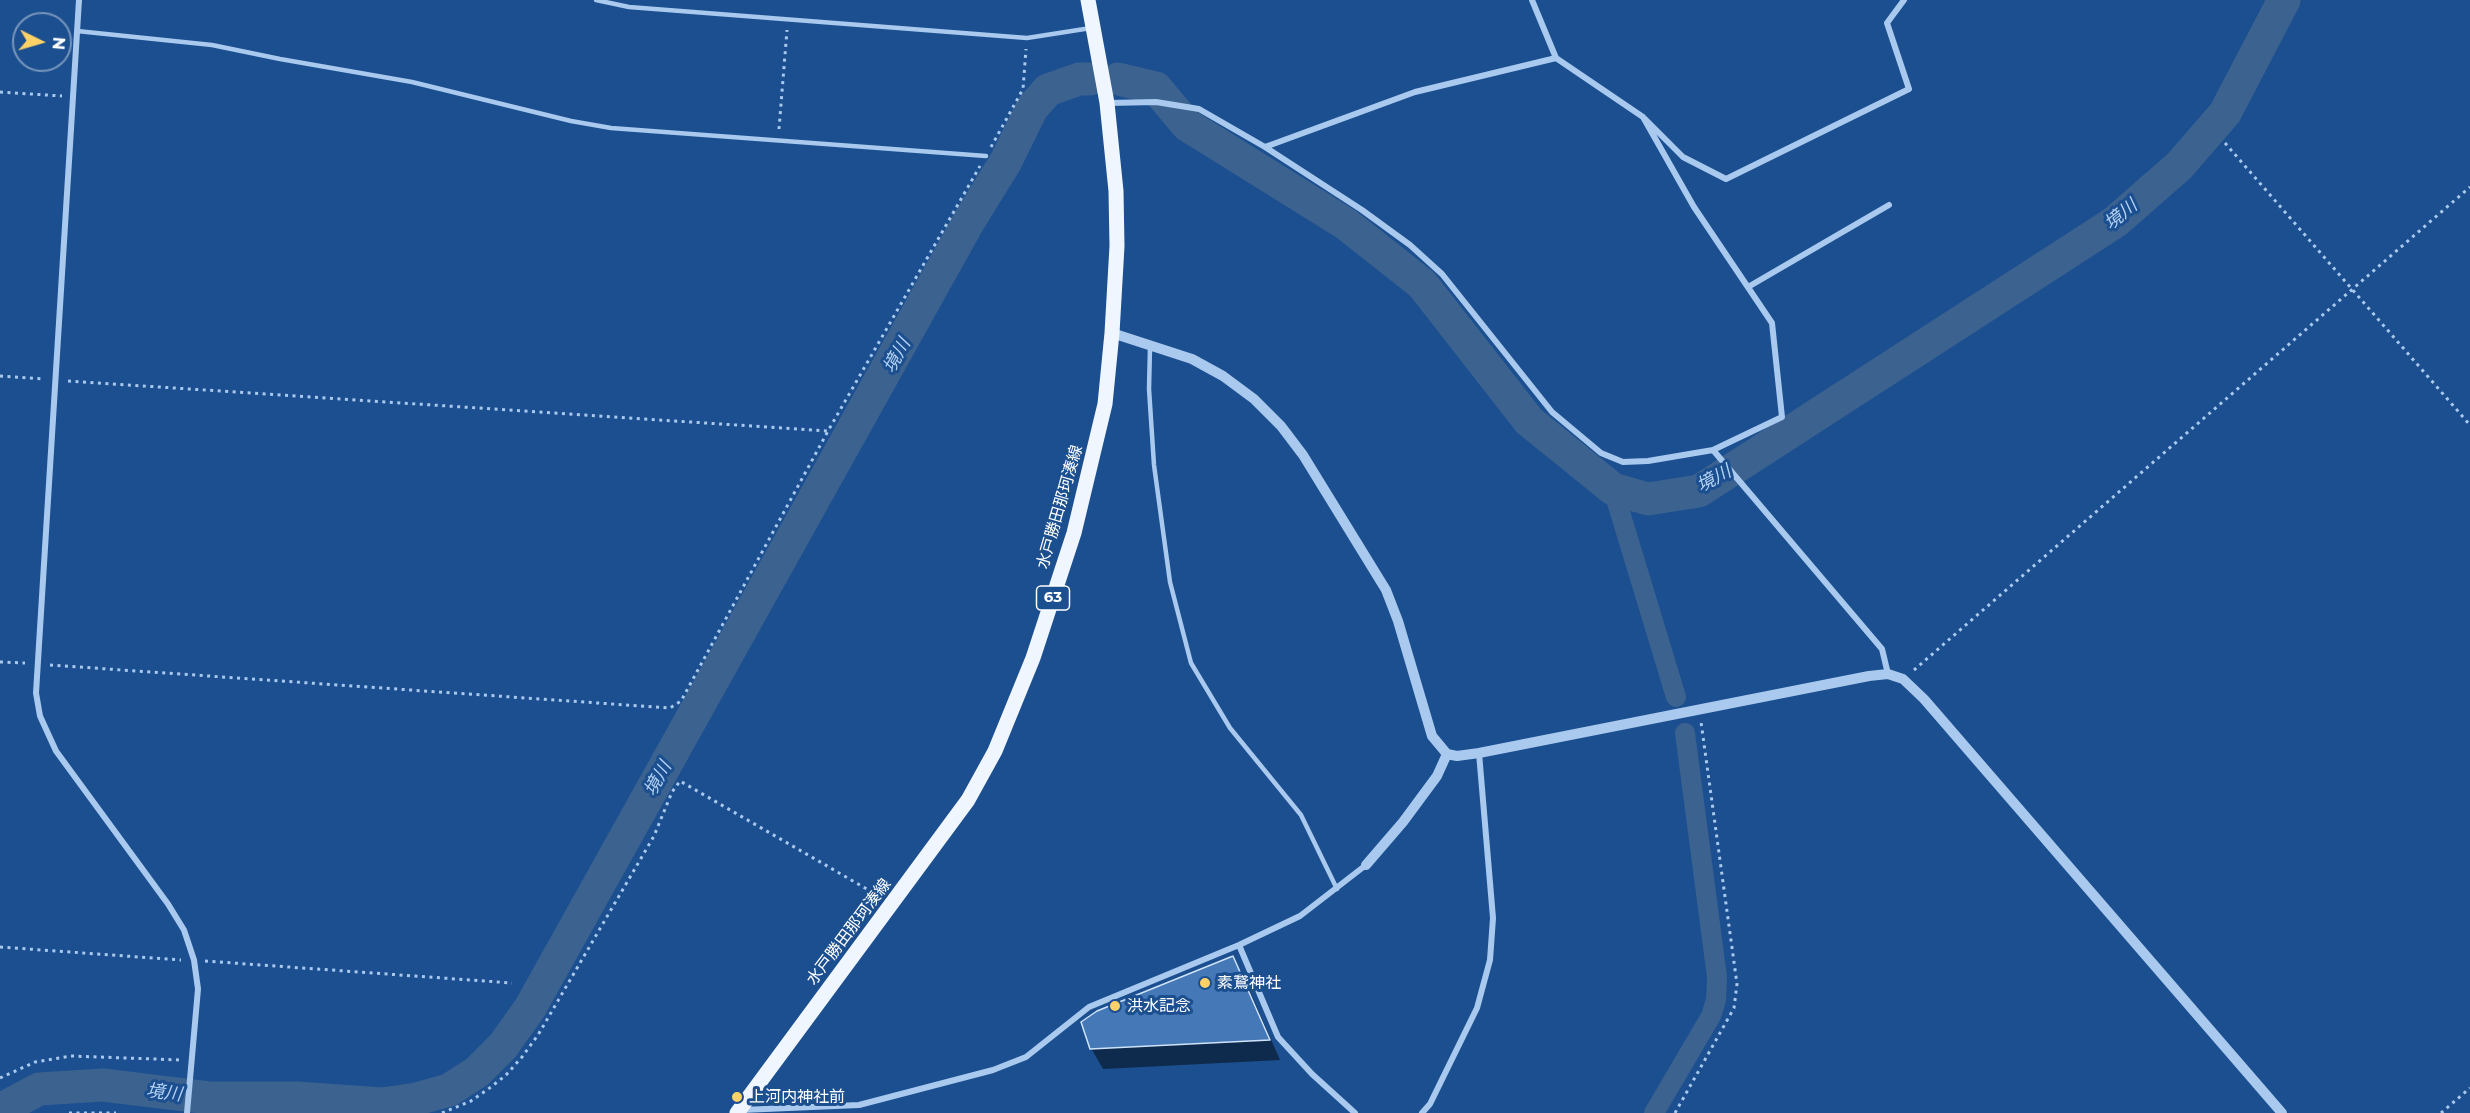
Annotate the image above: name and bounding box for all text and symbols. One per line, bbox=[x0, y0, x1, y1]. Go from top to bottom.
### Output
north arrow bbox=[12, 12, 72, 72]
text: N bbox=[48, 36, 68, 51]
water label: 境川 bbox=[2100, 195, 2142, 235]
water label: 境川 bbox=[879, 335, 915, 377]
street label: 水戸勝田那珂湊線 bbox=[1033, 443, 1087, 571]
water label: 境川 bbox=[1693, 461, 1735, 497]
road number: 63 bbox=[1036, 586, 1070, 610]
water label: 境川 bbox=[640, 758, 676, 800]
street label: 水戸勝田那珂湊線 bbox=[803, 875, 895, 989]
place label: 素鵞神社 bbox=[1217, 973, 1281, 993]
marker: 素鵞神社 bbox=[1198, 976, 1212, 990]
place label: 洪水記念 bbox=[1127, 996, 1191, 1016]
marker: 洪水記念 bbox=[1108, 999, 1122, 1013]
water label: 境川 bbox=[145, 1080, 183, 1106]
place label: 上河内神社前 bbox=[749, 1087, 845, 1107]
marker: 上河内神社前 bbox=[730, 1090, 744, 1104]

